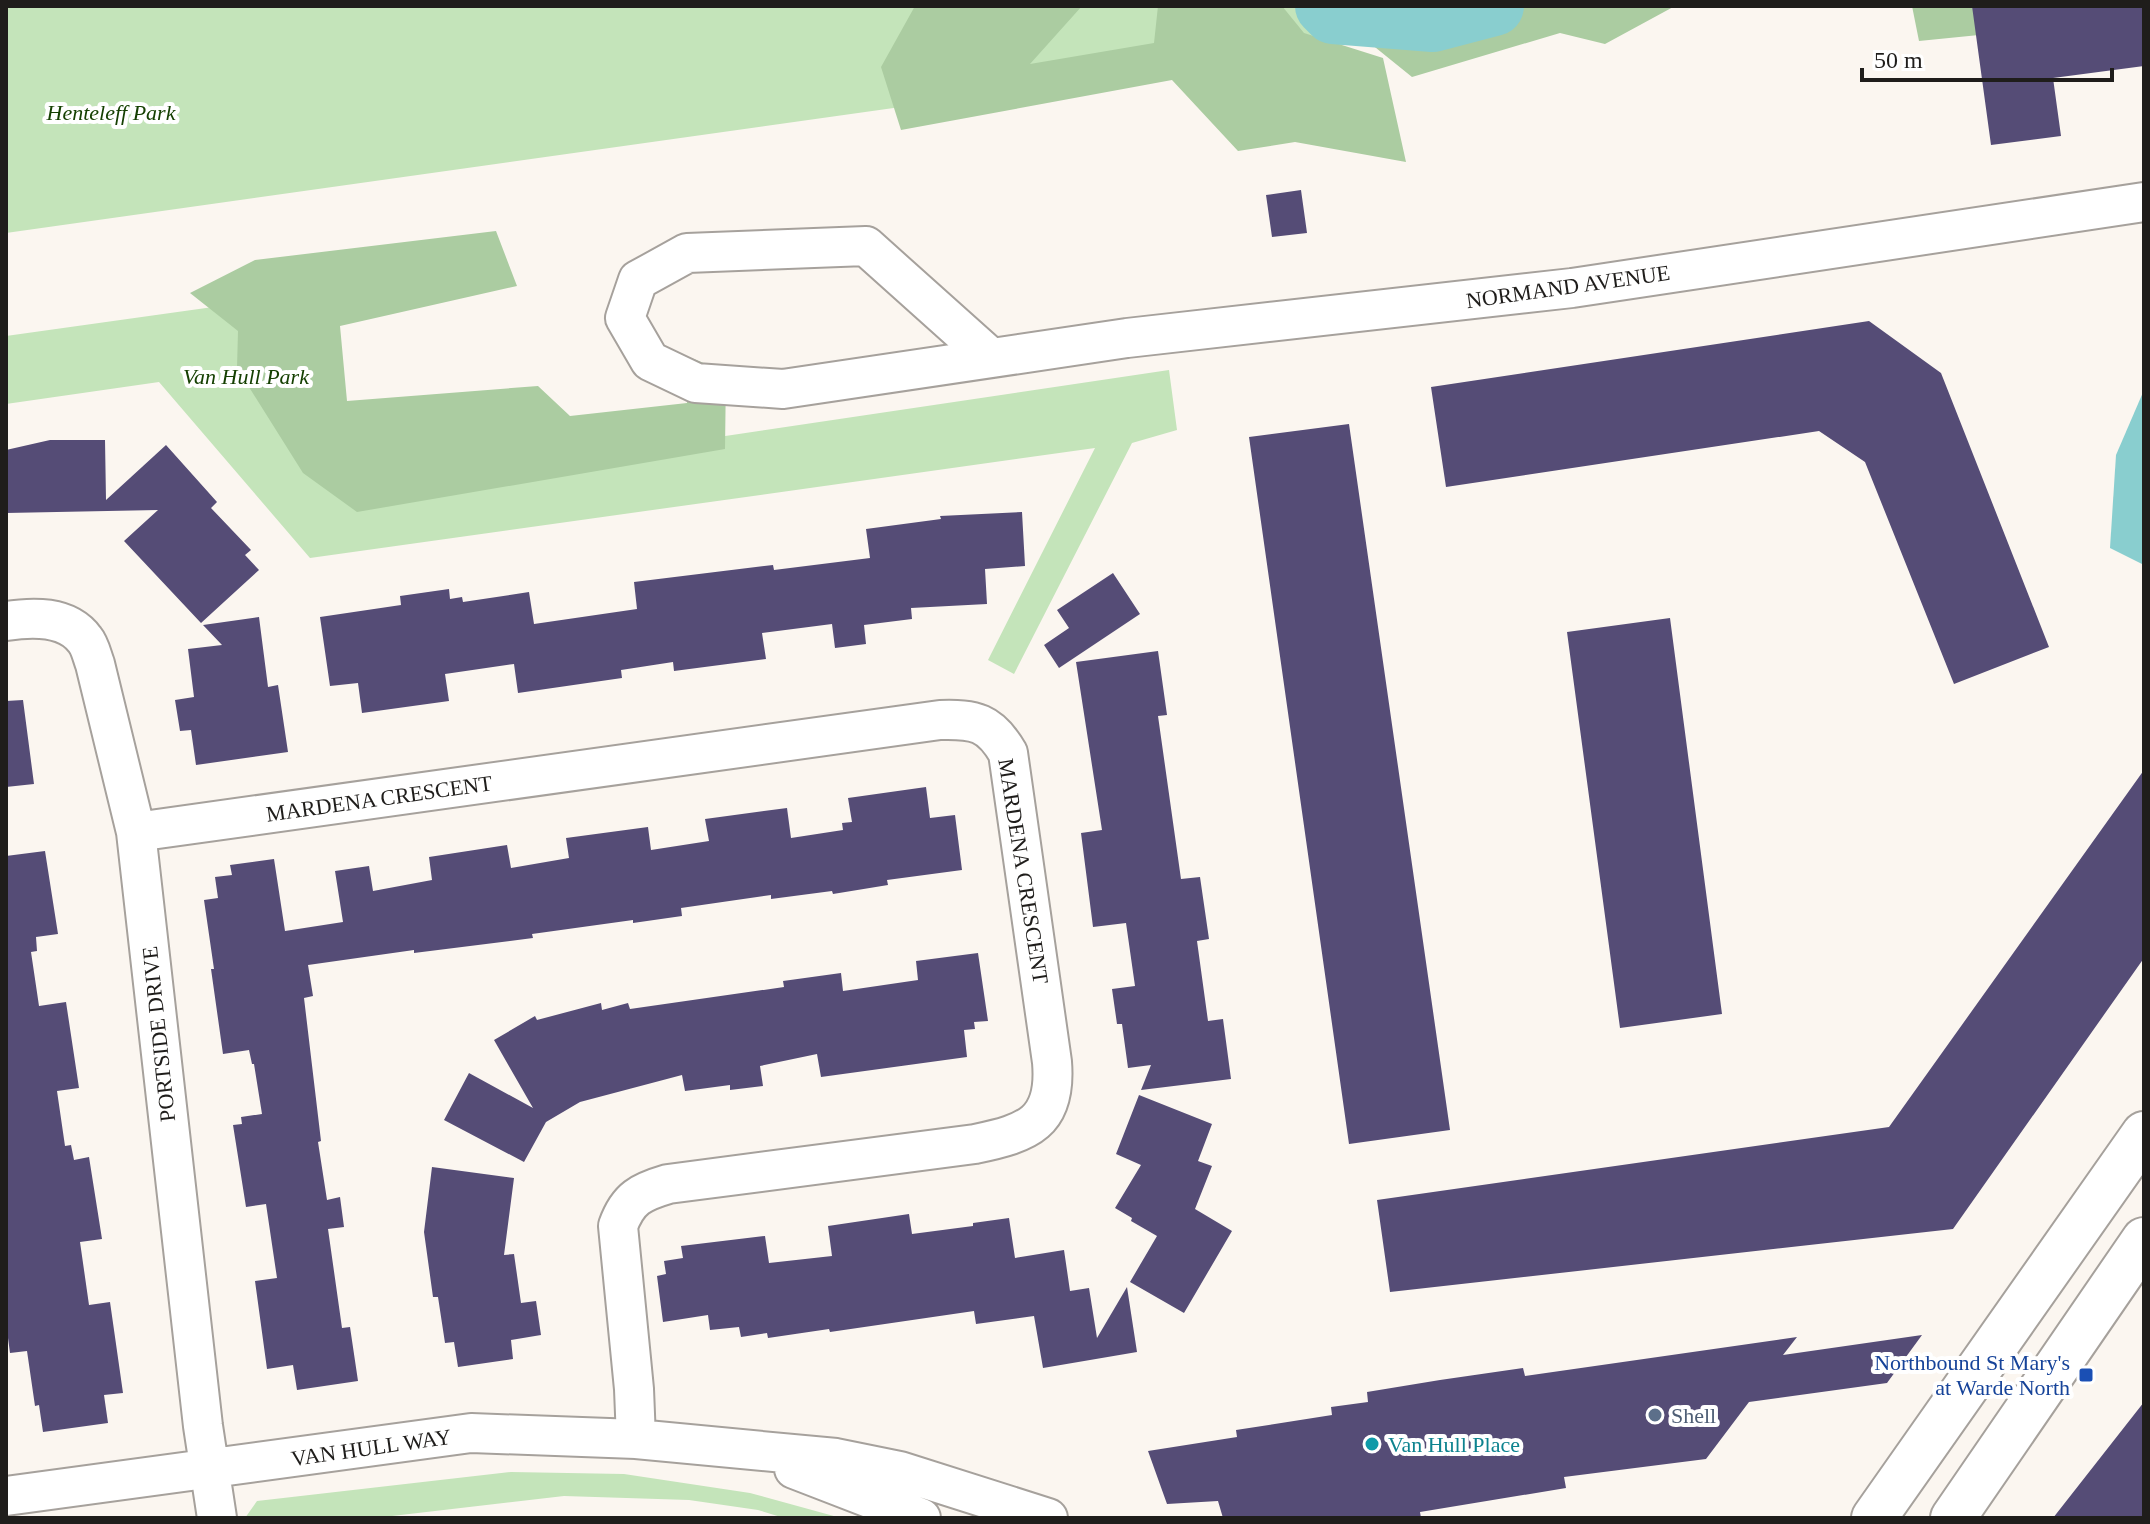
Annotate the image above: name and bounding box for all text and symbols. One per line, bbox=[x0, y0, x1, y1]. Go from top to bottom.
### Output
scale bar bbox=[1862, 32, 2112, 82]
text: 50 m bbox=[1874, 47, 1923, 73]
park label: Henteleff Park bbox=[46, 100, 177, 125]
street label: NORMAND AVENUE bbox=[1465, 260, 1672, 313]
park label: Van Hull Park bbox=[183, 364, 310, 389]
street label: MARDENA CRESCENT bbox=[993, 757, 1054, 986]
street label: MARDENA CRESCENT bbox=[264, 770, 494, 827]
street label: PORTSIDE DRIVE bbox=[137, 945, 180, 1123]
place label: Northbound St Mary's at Warde North bbox=[1874, 1350, 2070, 1400]
marker: Northbound St Mary's at Warde North bbox=[2077, 1366, 2095, 1384]
place label: Shell bbox=[1671, 1403, 1716, 1428]
marker: Shell bbox=[1646, 1406, 1664, 1424]
street label: VAN HULL WAY bbox=[289, 1424, 453, 1471]
place label: Van Hull Place bbox=[1388, 1432, 1520, 1457]
marker: Van Hull Place bbox=[1363, 1435, 1381, 1453]

